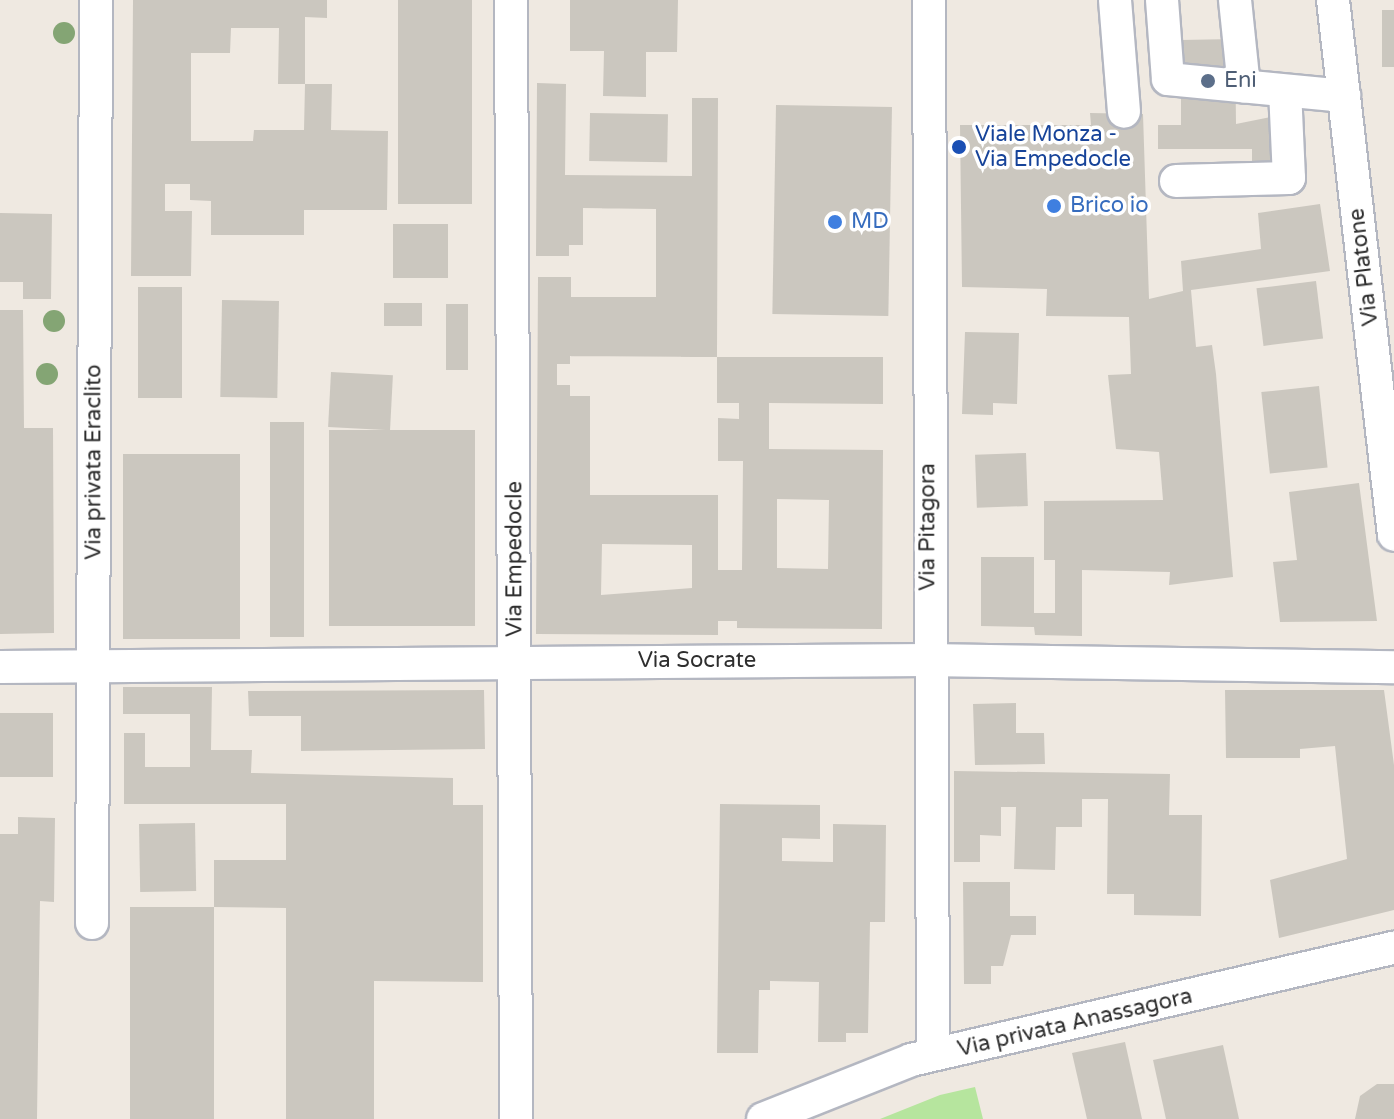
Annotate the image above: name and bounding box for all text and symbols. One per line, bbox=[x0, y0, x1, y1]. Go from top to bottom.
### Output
place label: Eni bbox=[1224, 68, 1257, 94]
marker: Eni bbox=[1199, 72, 1217, 90]
place label: Viale Monza - Via Empedocle bbox=[975, 121, 1131, 172]
marker: Viale Monza - Via Empedocle bbox=[950, 138, 968, 156]
place label: Brico io bbox=[1070, 193, 1149, 219]
marker: Brico io bbox=[1045, 197, 1063, 215]
street label: Via Platone bbox=[1344, 207, 1384, 327]
place label: MD bbox=[851, 209, 889, 235]
marker: MD bbox=[826, 213, 844, 231]
street label: Via privata Eraclito bbox=[81, 364, 107, 560]
street label: Via Pitagora bbox=[915, 463, 941, 591]
street label: Via Empedocle bbox=[502, 481, 528, 637]
street label: Via Socrate bbox=[638, 648, 756, 674]
street label: Via privata Anassagora bbox=[955, 983, 1195, 1063]

